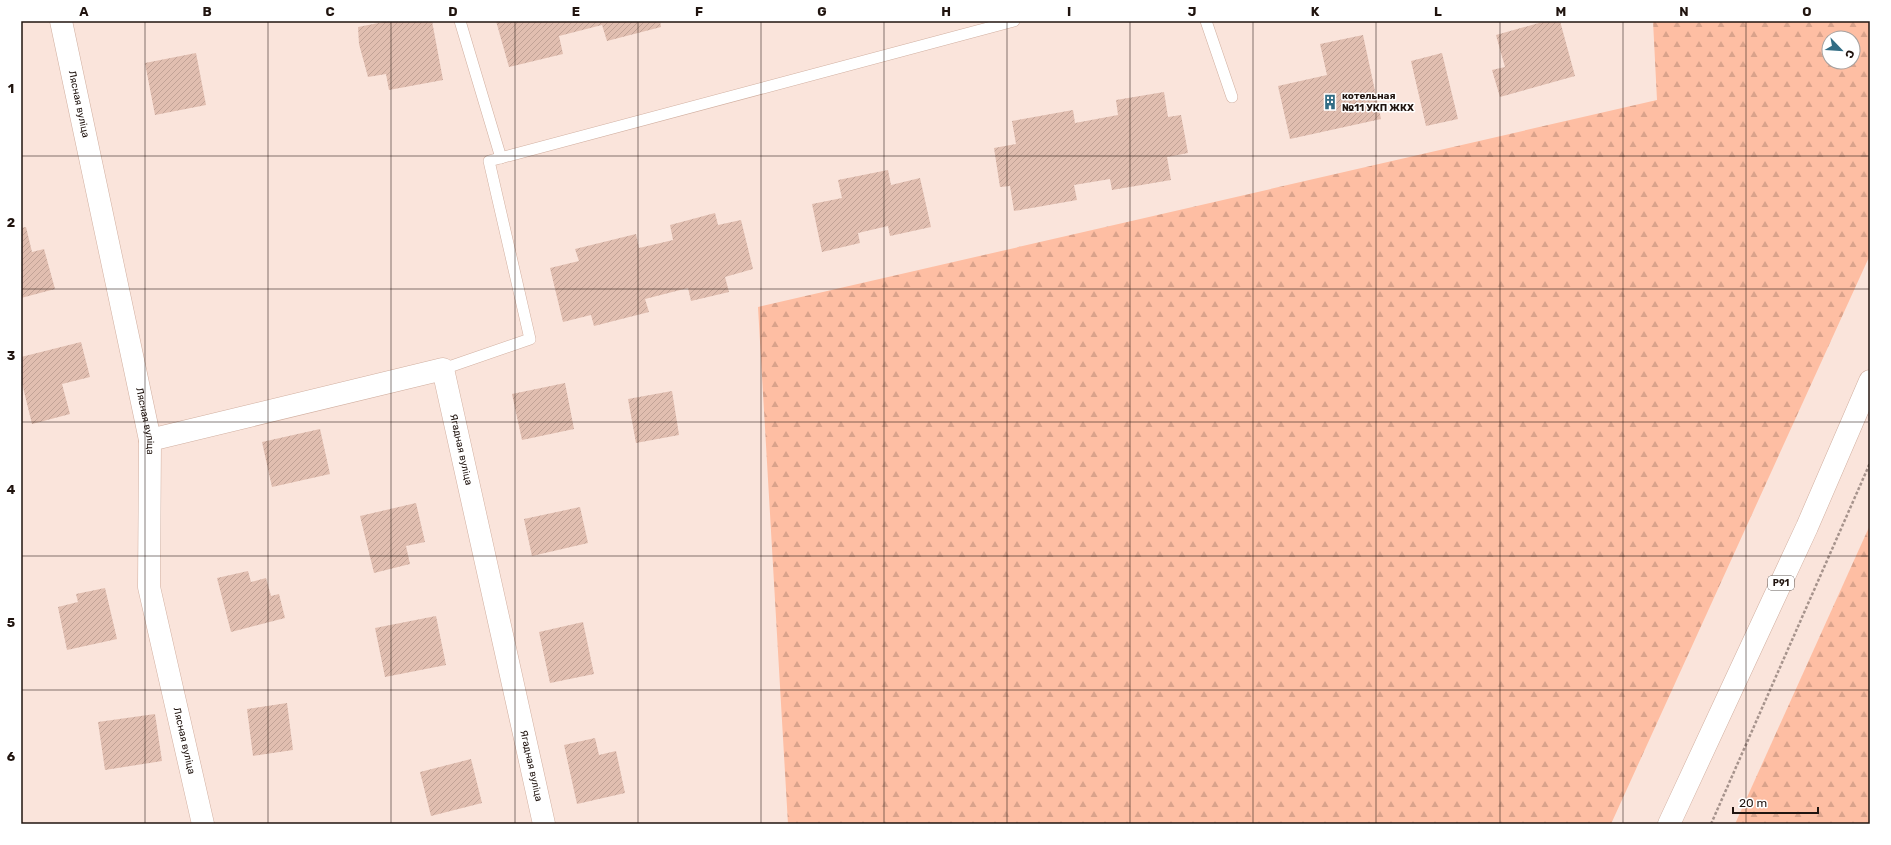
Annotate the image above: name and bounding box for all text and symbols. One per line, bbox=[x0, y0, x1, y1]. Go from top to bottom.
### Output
text: A bbox=[79, 4, 89, 19]
text: B bbox=[202, 4, 212, 19]
text: C bbox=[325, 4, 335, 19]
text: D bbox=[448, 4, 458, 19]
text: E bbox=[572, 4, 580, 19]
text: F bbox=[695, 4, 703, 19]
text: G bbox=[817, 4, 827, 19]
text: H bbox=[941, 4, 951, 19]
text: I bbox=[1067, 4, 1071, 19]
text: J bbox=[1188, 4, 1196, 19]
text: K bbox=[1311, 4, 1320, 19]
text: L bbox=[1434, 4, 1442, 19]
text: M bbox=[1556, 4, 1566, 19]
text: N bbox=[1679, 4, 1689, 19]
text: O bbox=[1802, 4, 1812, 19]
north arrow bbox=[1821, 30, 1861, 70]
text: С bbox=[1842, 48, 1857, 61]
street label: Лясная вуліца bbox=[66, 69, 92, 139]
text: 1 bbox=[8, 81, 14, 96]
place label: котельная №11 УКП ЖКХ bbox=[1342, 90, 1414, 114]
building icon: котельная №11 УКП ЖКХ bbox=[1321, 93, 1339, 111]
text: 2 bbox=[7, 215, 15, 230]
text: 3 bbox=[7, 348, 16, 363]
street label: Лясная вуліца bbox=[133, 386, 156, 455]
street label: Ягадная вуліца bbox=[447, 413, 475, 486]
text: 4 bbox=[7, 482, 16, 497]
road number: Р91 bbox=[1768, 576, 1794, 590]
text: 5 bbox=[7, 615, 15, 630]
street label: Лясная вуліца bbox=[171, 706, 197, 775]
street label: Ягадная вуліца bbox=[517, 729, 545, 803]
text: 6 bbox=[7, 749, 16, 764]
scale bar bbox=[1733, 789, 1818, 815]
text: 20 m bbox=[1739, 796, 1767, 810]

